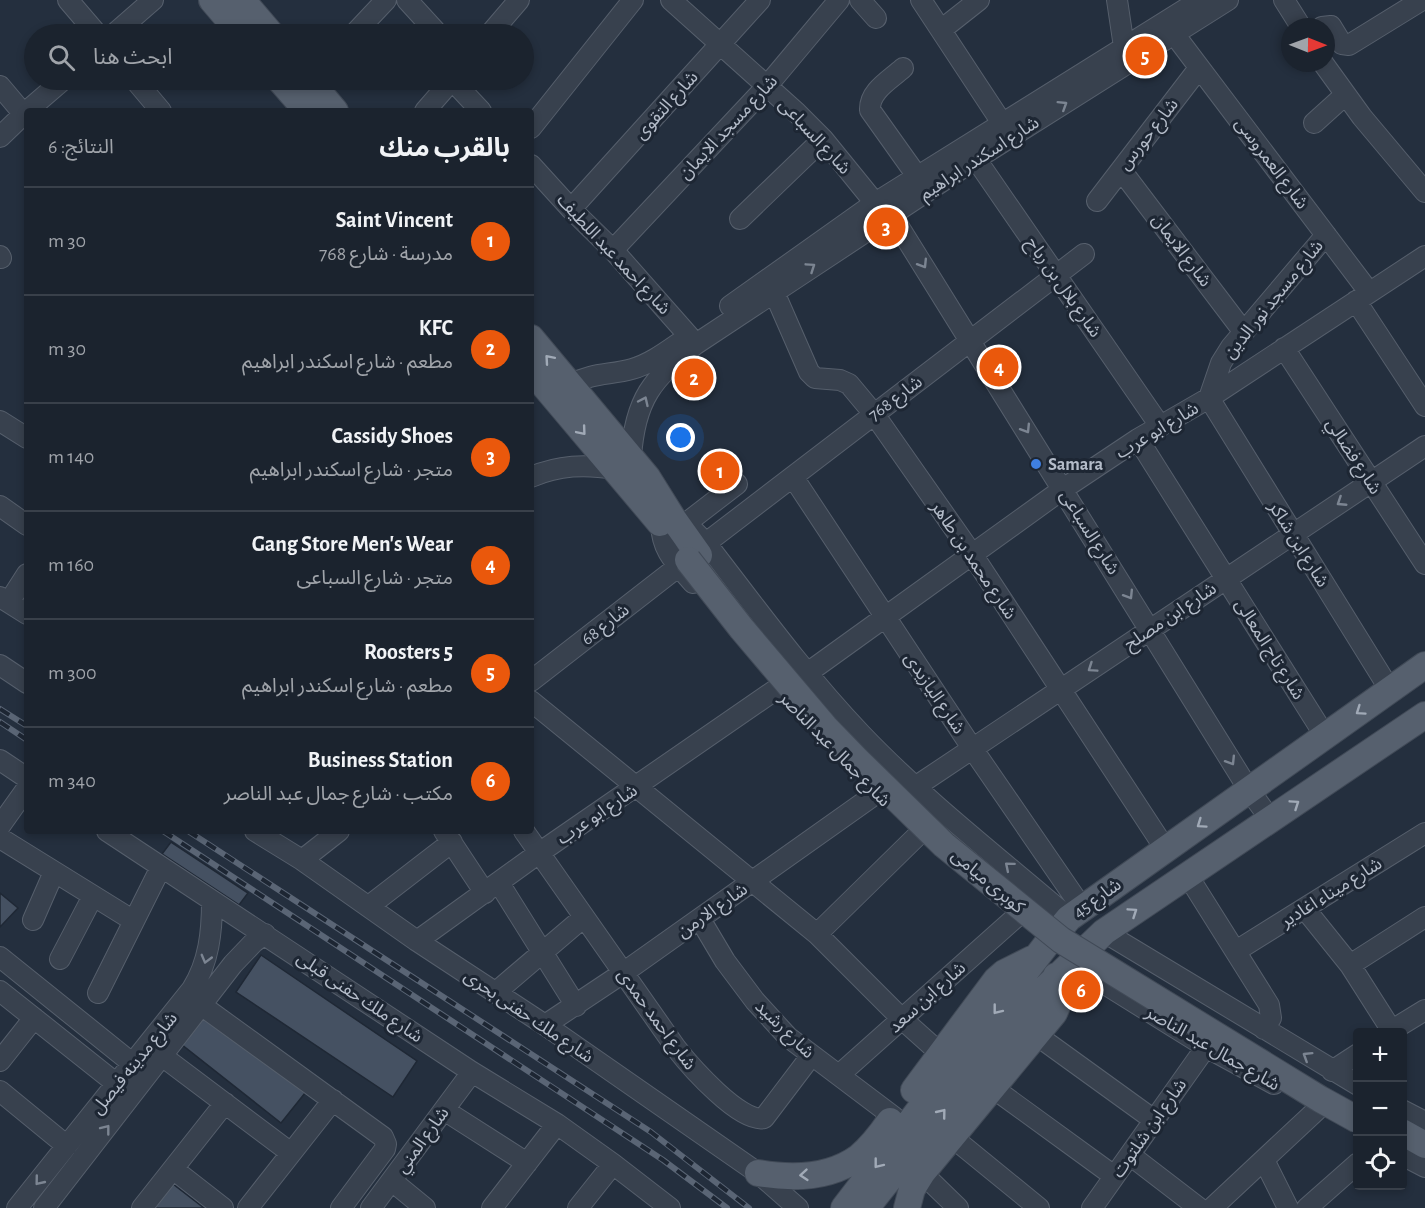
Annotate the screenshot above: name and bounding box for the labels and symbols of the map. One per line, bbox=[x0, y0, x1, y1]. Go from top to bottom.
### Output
north arrow bbox=[1281, 18, 1335, 72]
pin: 5 bbox=[1126, 34, 1164, 78]
street label: شارع التقوى bbox=[632, 68, 705, 146]
street label: شارع مسجد الايمان bbox=[676, 72, 784, 186]
street label: شارع السباعى bbox=[772, 95, 854, 181]
street label: شارع حورس bbox=[1116, 96, 1185, 176]
one-way arrow bbox=[1057, 100, 1067, 112]
street label: شارع اسكندر ابراهيم bbox=[917, 114, 1045, 207]
street label: شارع العمروسى bbox=[1228, 115, 1311, 215]
street label: شارع احمد عبد اللطيف bbox=[550, 191, 673, 321]
pin: 3 bbox=[866, 204, 906, 250]
street label: شارع الايمان bbox=[1145, 211, 1214, 293]
street label: شارع بلال بن رباح bbox=[1019, 234, 1104, 343]
street label: شارع مسجد نور الدين bbox=[1221, 237, 1330, 365]
one-way arrow bbox=[915, 258, 927, 268]
one-way arrow bbox=[805, 263, 815, 275]
pin: 4 bbox=[980, 344, 1018, 389]
one-way arrow bbox=[545, 355, 556, 366]
pin: 2 bbox=[674, 356, 714, 400]
street label: شارع 768 bbox=[865, 373, 928, 428]
one-way arrow bbox=[637, 396, 649, 407]
street label: شارع ابو عرب bbox=[1113, 399, 1204, 466]
street label: شارع فضالي bbox=[1319, 415, 1384, 500]
your location bbox=[666, 423, 695, 452]
one-way arrow bbox=[1018, 423, 1030, 433]
one-way arrow bbox=[575, 424, 586, 435]
pin: 1 bbox=[700, 448, 740, 494]
place label: Samara bbox=[1048, 456, 1103, 474]
marker: Samara bbox=[1029, 457, 1043, 471]
street label: شارع السباعى bbox=[1053, 487, 1122, 580]
one-way arrow bbox=[1337, 495, 1348, 506]
street label: شارع محمد بن طاهر bbox=[923, 498, 1019, 625]
street label: شارع ابن شاكر bbox=[1261, 498, 1332, 593]
street label: شارع ابن مصلح bbox=[1121, 579, 1222, 657]
one-way arrow bbox=[1121, 589, 1133, 599]
street label: شارع تاج المعالى bbox=[1228, 596, 1307, 705]
street label: شارع 68 bbox=[578, 601, 635, 652]
street label: شارع اليازيدى bbox=[897, 650, 968, 740]
one-way arrow bbox=[1087, 661, 1098, 672]
street label: شارع جمال عبد الناصر bbox=[772, 688, 893, 813]
one-way arrow bbox=[1356, 704, 1367, 715]
one-way arrow bbox=[1223, 755, 1235, 765]
street label: شارع ابو عرب bbox=[554, 781, 643, 852]
one-way arrow bbox=[1289, 800, 1300, 811]
one-way arrow bbox=[1197, 817, 1208, 828]
street label: كوبرى ميامى bbox=[947, 846, 1028, 918]
street label: شارع ميناء اغادير bbox=[1277, 855, 1387, 935]
one-way arrow bbox=[1005, 862, 1016, 873]
street label: شارع 45 bbox=[1070, 876, 1127, 925]
street label: شارع الارمن bbox=[674, 880, 753, 945]
one-way arrow bbox=[1127, 908, 1138, 919]
street label: شارع ملك حفنى قبلى bbox=[291, 949, 426, 1050]
one-way arrow bbox=[201, 953, 213, 963]
street label: شارع ابن سعد bbox=[886, 959, 972, 1040]
street label: شارع احمد حمدى bbox=[610, 966, 699, 1076]
street label: شارع ملك حفنى بحرى bbox=[458, 967, 596, 1070]
pin: 6 bbox=[1062, 968, 1100, 1012]
street label: شارع رشيد bbox=[748, 997, 817, 1065]
one-way arrow bbox=[994, 1003, 1005, 1014]
street label: شارع جمال عبد الناصر bbox=[1140, 1003, 1283, 1098]
street label: شارع مدينه فيصل bbox=[88, 1009, 184, 1121]
one-way arrow bbox=[1303, 1051, 1313, 1063]
street label: شارع ابن شلتوت bbox=[1109, 1076, 1194, 1183]
street label: شارع المني bbox=[393, 1104, 456, 1179]
one-way arrow bbox=[935, 1109, 946, 1120]
one-way arrow bbox=[98, 1124, 109, 1135]
one-way arrow bbox=[874, 1158, 885, 1169]
one-way arrow bbox=[799, 1168, 809, 1181]
one-way arrow bbox=[36, 1174, 47, 1185]

